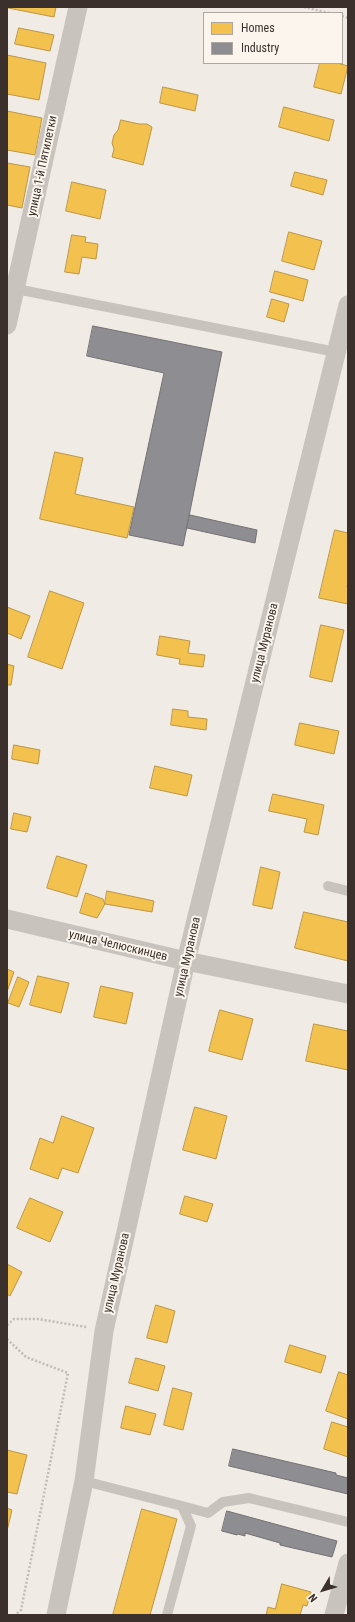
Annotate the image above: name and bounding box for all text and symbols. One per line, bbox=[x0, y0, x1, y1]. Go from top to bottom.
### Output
legend bbox=[203, 12, 343, 64]
text: Homes bbox=[241, 21, 275, 35]
text: Industry bbox=[241, 41, 279, 55]
street label: улица 1-й Пятилетки bbox=[25, 114, 61, 218]
street label: улица Муранова bbox=[248, 602, 282, 684]
street label: улица Муранова bbox=[172, 916, 204, 998]
street label: улица Челюскинцев bbox=[67, 928, 169, 964]
street label: улица Муранова bbox=[101, 1232, 133, 1314]
north arrow bbox=[303, 1570, 343, 1610]
text: N bbox=[306, 1591, 320, 1604]

